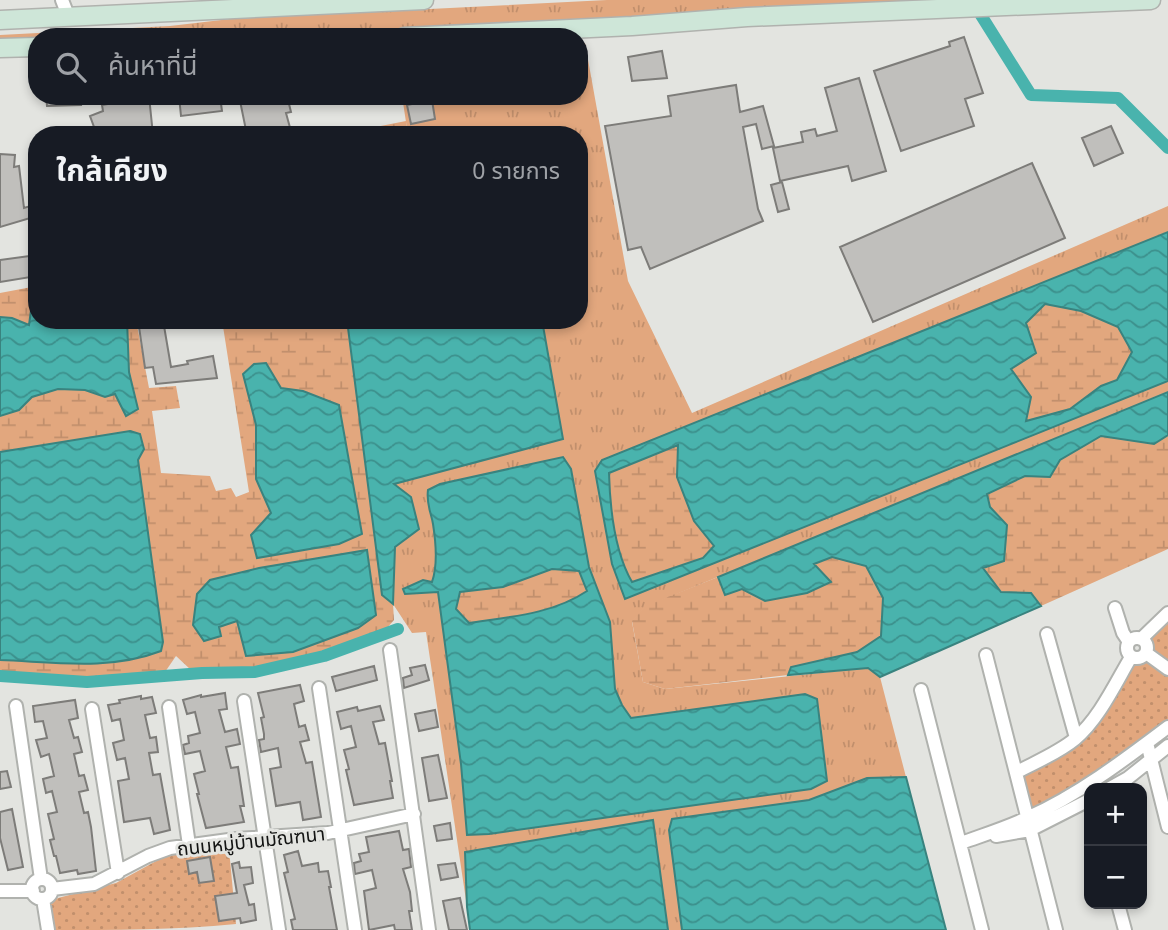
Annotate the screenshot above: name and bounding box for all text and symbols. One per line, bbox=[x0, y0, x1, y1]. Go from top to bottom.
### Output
search box bbox=[28, 28, 588, 105]
text: ค้นหาที่นี่ bbox=[108, 47, 198, 87]
icon: search bbox=[52, 48, 90, 86]
text: ใกล้เคียง bbox=[56, 149, 168, 195]
text: 0 รายการ bbox=[472, 155, 560, 189]
map controls bbox=[1084, 783, 1147, 909]
button: + bbox=[1084, 783, 1147, 846]
street label: ถนนหมู่บ้านมัณฑนา bbox=[176, 820, 327, 865]
button: − bbox=[1084, 846, 1147, 909]

